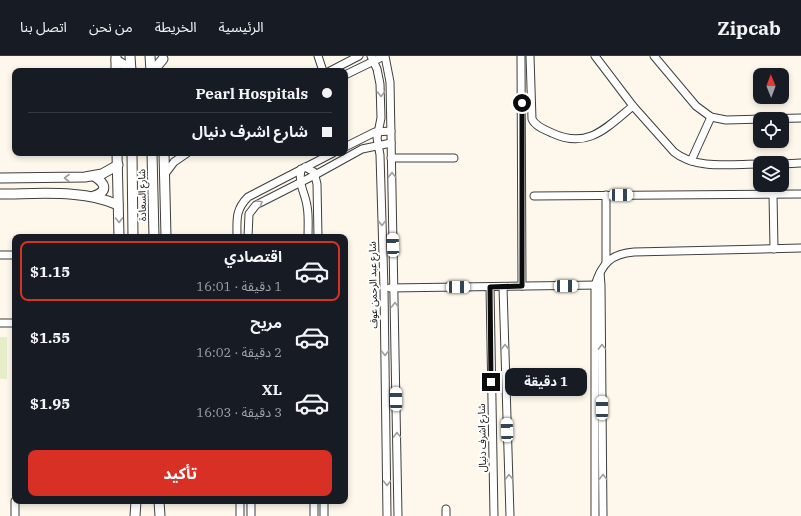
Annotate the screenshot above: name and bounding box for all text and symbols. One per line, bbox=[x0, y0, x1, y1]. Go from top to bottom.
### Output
text: Zipcab bbox=[717, 16, 781, 40]
text: اتصل بنا bbox=[20, 18, 67, 36]
text: من نحن bbox=[89, 18, 133, 36]
text: الخريطة bbox=[155, 18, 197, 36]
text: الرئيسية bbox=[219, 18, 264, 36]
north arrow bbox=[753, 68, 789, 104]
map controls bbox=[753, 68, 789, 192]
text: Pearl Hospitals bbox=[195, 84, 308, 103]
one-way arrow bbox=[376, 90, 385, 97]
route start bbox=[513, 94, 531, 112]
button: locate bbox=[753, 112, 789, 148]
text: شارع اشرف دنيال bbox=[192, 122, 308, 141]
button: layers bbox=[753, 156, 789, 192]
street label: شارع السعادة bbox=[135, 169, 150, 221]
one-way arrow bbox=[387, 172, 396, 178]
one-way arrow bbox=[64, 174, 70, 182]
car bbox=[609, 189, 633, 201]
one-way arrow bbox=[256, 201, 263, 208]
one-way arrow bbox=[115, 217, 123, 223]
one-way arrow bbox=[378, 220, 386, 226]
car bbox=[387, 233, 399, 257]
street label: شارع عبد الرحمن عوف bbox=[366, 241, 381, 329]
text: اقتصادي bbox=[224, 247, 282, 266]
icon: car bbox=[294, 253, 330, 289]
text: $1.15 bbox=[30, 262, 70, 281]
text: 1 دقيقة · 16:01 bbox=[196, 278, 282, 295]
car bbox=[554, 280, 578, 292]
car bbox=[446, 281, 470, 293]
one-way arrow bbox=[390, 302, 399, 308]
text: مريح bbox=[250, 313, 282, 332]
icon: car bbox=[294, 319, 330, 355]
text: $1.55 bbox=[30, 328, 70, 347]
text: 2 دقيقة · 16:02 bbox=[196, 344, 282, 361]
one-way arrow bbox=[500, 344, 509, 350]
one-way arrow bbox=[598, 344, 606, 350]
one-way arrow bbox=[381, 350, 389, 356]
callout: 1 دقيقة bbox=[505, 368, 587, 396]
route end bbox=[482, 373, 500, 391]
text: 1 دقيقة bbox=[524, 373, 568, 390]
text: XL bbox=[262, 380, 282, 399]
icon: car bbox=[294, 385, 330, 421]
car bbox=[390, 387, 402, 411]
text: $1.95 bbox=[30, 394, 70, 413]
car bbox=[596, 396, 608, 420]
street label: شارع اشرف دنيال bbox=[475, 403, 490, 473]
text: 3 دقيقة · 16:03 bbox=[196, 404, 282, 421]
car bbox=[501, 418, 513, 442]
one-way arrow bbox=[393, 432, 401, 438]
button: تأكيد bbox=[28, 450, 332, 496]
one-way arrow bbox=[505, 474, 513, 480]
one-way arrow bbox=[599, 474, 607, 480]
one-way arrow bbox=[382, 480, 391, 486]

